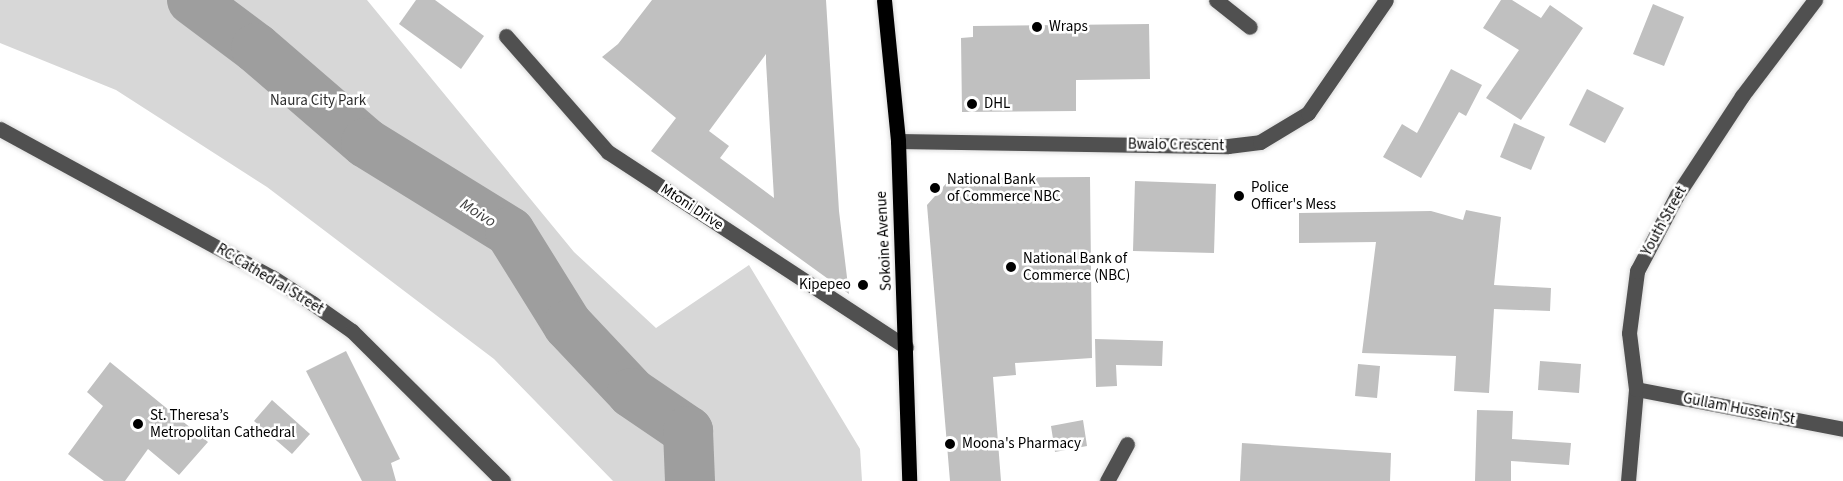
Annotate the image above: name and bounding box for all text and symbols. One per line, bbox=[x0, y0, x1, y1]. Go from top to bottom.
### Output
place label: Wraps bbox=[1049, 18, 1088, 36]
marker: Wraps bbox=[1030, 20, 1044, 34]
park label: Naura City Park bbox=[270, 92, 366, 110]
place label: DHL bbox=[984, 95, 1010, 113]
marker: DHL bbox=[965, 97, 979, 111]
street label: Bwalo Crescent bbox=[1128, 135, 1224, 155]
place label: National Bank of Commerce NBC bbox=[947, 170, 1061, 205]
place label: Police Officer's Mess bbox=[1251, 178, 1336, 213]
street label: Mtoni Drive bbox=[657, 180, 727, 234]
marker: National Bank of Commerce NBC bbox=[928, 181, 942, 195]
street label: Youth Street bbox=[1638, 183, 1690, 259]
marker: Police Officer's Mess bbox=[1232, 189, 1246, 203]
street label: Sokoine Avenue bbox=[872, 191, 896, 291]
water label: Moivo bbox=[457, 195, 499, 231]
street label: RC Cathedral Street bbox=[213, 240, 327, 318]
place label: National Bank of Commerce (NBC) bbox=[1023, 249, 1130, 284]
marker: National Bank of Commerce (NBC) bbox=[1004, 260, 1018, 274]
place label: Kipepeo bbox=[799, 276, 851, 294]
marker: Kipepeo bbox=[856, 278, 870, 292]
street label: Gullam Hussein St bbox=[1682, 389, 1796, 429]
place label: St. Theresa’s Metropolitan Cathedral bbox=[150, 406, 295, 441]
marker: St. Theresa’s Metropolitan Cathedral bbox=[131, 417, 145, 431]
place label: Moona's Pharmacy bbox=[962, 435, 1081, 453]
marker: Moona's Pharmacy bbox=[943, 437, 957, 451]

